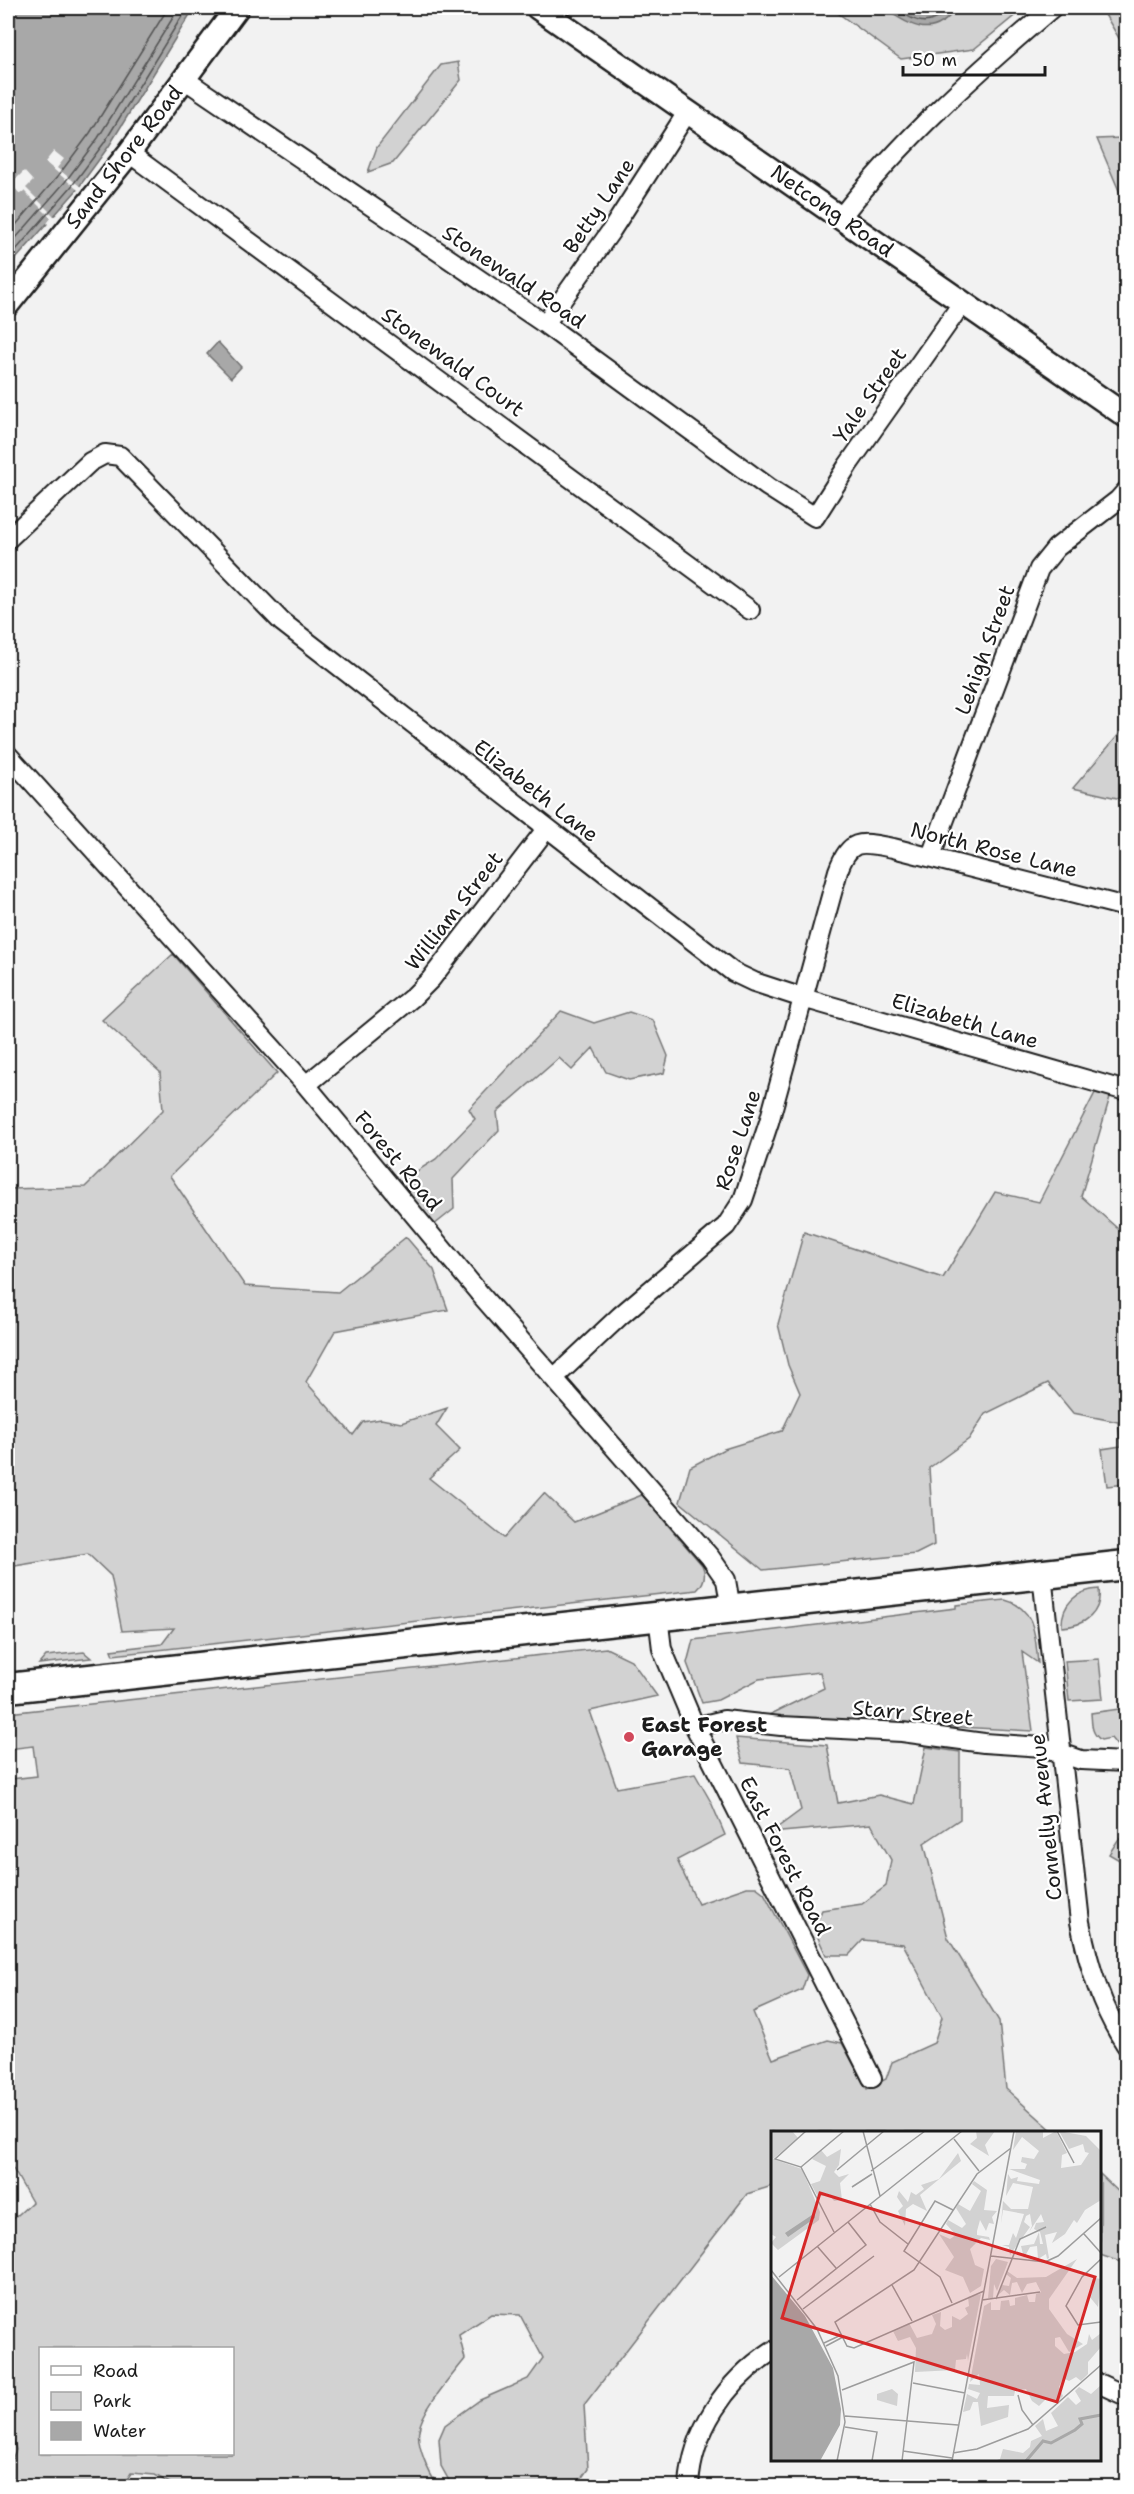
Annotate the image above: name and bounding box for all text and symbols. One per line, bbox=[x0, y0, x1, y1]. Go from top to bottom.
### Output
scale bar bbox=[903, 39, 1046, 77]
text: 50 m bbox=[912, 48, 957, 72]
street label: Sand Shore Road bbox=[59, 79, 189, 235]
street label: Betty Lane bbox=[557, 153, 641, 259]
street label: Netcong Road bbox=[765, 158, 899, 264]
street label: Stonewald Road bbox=[437, 219, 591, 335]
street label: Stonewald Court bbox=[376, 301, 530, 423]
street label: Yale Street bbox=[827, 342, 913, 448]
street label: Lehigh Street bbox=[949, 581, 1021, 719]
street label: Elizabeth Lane bbox=[468, 733, 604, 849]
street label: North Rose Lane bbox=[908, 816, 1080, 884]
street label: William Street bbox=[399, 846, 509, 976]
street label: Elizabeth Lane bbox=[888, 987, 1042, 1055]
street label: Rose Lane bbox=[709, 1086, 767, 1194]
street label: Forest Road bbox=[348, 1105, 448, 1217]
street label: Starr Street bbox=[851, 1694, 975, 1732]
place label: East Forest Garage bbox=[641, 1711, 767, 1763]
marker: East Forest Garage bbox=[622, 1730, 636, 1744]
street label: Connelly Avenue bbox=[1023, 1732, 1069, 1902]
street label: East Forest Road bbox=[733, 1772, 837, 1940]
inset map bbox=[771, 2131, 1101, 2461]
legend bbox=[39, 2347, 234, 2455]
text: Road bbox=[93, 2359, 138, 2383]
text: Park bbox=[93, 2389, 132, 2413]
text: Water bbox=[93, 2419, 146, 2443]

